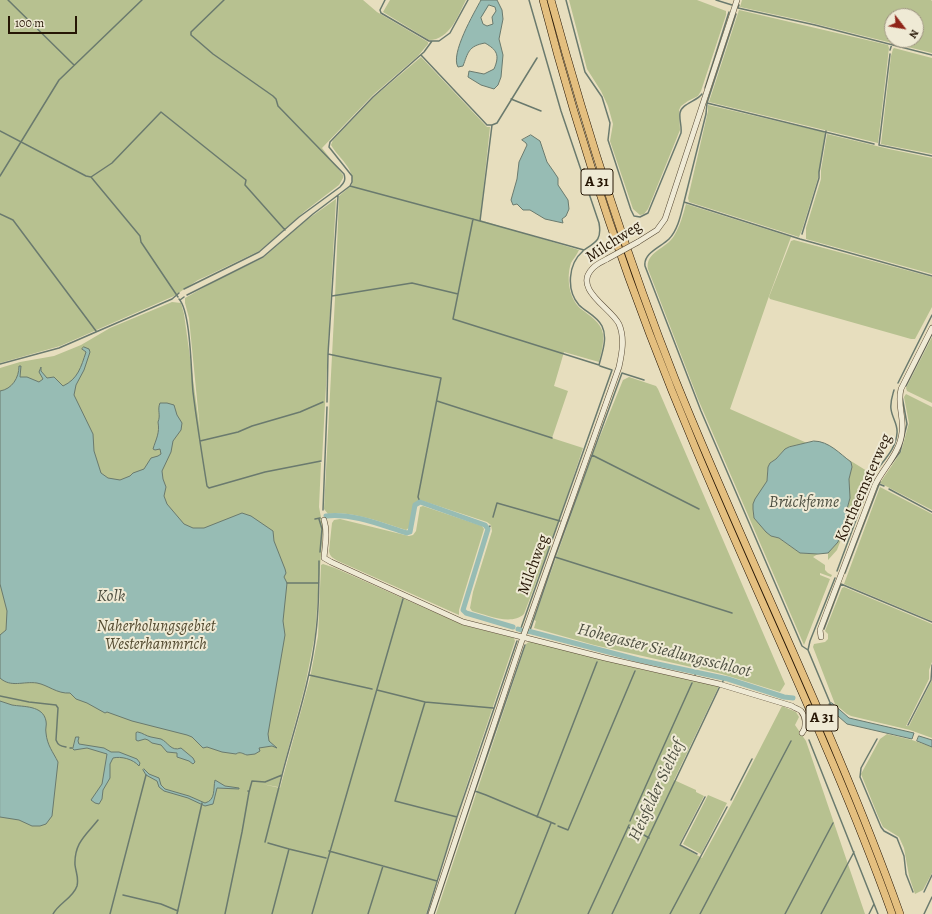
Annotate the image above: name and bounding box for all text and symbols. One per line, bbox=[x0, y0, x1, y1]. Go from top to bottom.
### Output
scale bar bbox=[10, 8, 79, 34]
north arrow bbox=[884, 8, 924, 48]
text: 100 m bbox=[15, 15, 44, 31]
text: N bbox=[905, 27, 922, 41]
road number: A 31 bbox=[581, 169, 613, 195]
street label: Milchweg bbox=[582, 217, 646, 267]
street label: Kortheemsterweg bbox=[832, 431, 896, 545]
water label: Brückfenne bbox=[769, 493, 839, 513]
street label: Milchweg bbox=[514, 532, 554, 598]
water label: Kolk bbox=[97, 587, 125, 607]
park label: Naherholungsgebiet Westerhammrich bbox=[97, 617, 215, 655]
water label: Hohegaster Siedlungsschloot bbox=[575, 620, 753, 682]
road number: A 31 bbox=[806, 705, 838, 731]
water label: Heisfelder Sieltief bbox=[625, 738, 689, 844]

